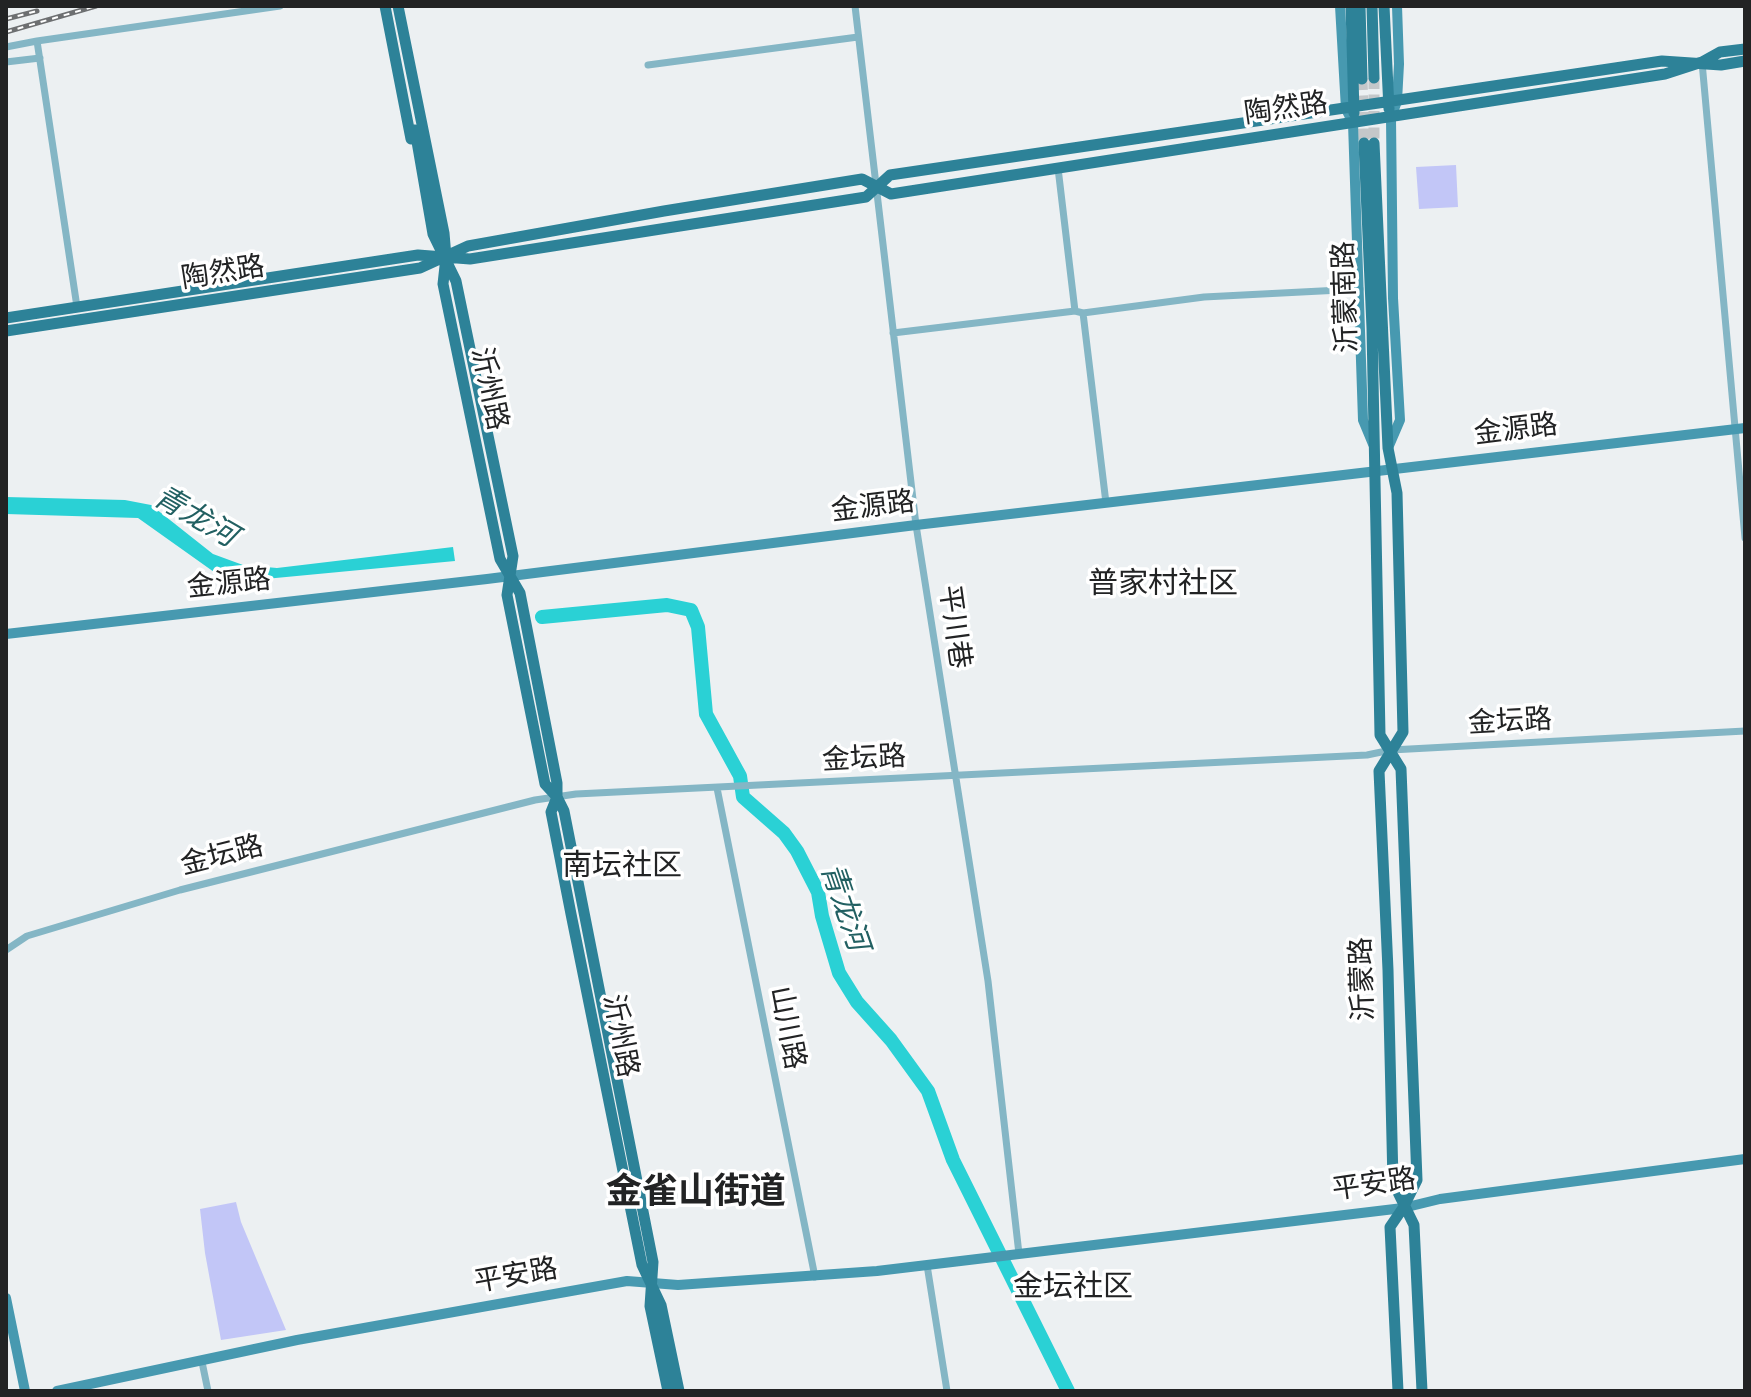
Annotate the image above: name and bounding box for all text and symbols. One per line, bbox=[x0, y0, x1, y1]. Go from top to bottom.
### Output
street label: 陶然路 bbox=[1242, 87, 1330, 131]
street label: 沂蒙南路 bbox=[1327, 240, 1365, 354]
street label: 陶然路 bbox=[179, 250, 267, 296]
street label: 沂州路 bbox=[464, 344, 514, 434]
street label: 金源路 bbox=[1472, 408, 1560, 452]
water label: 青龙河 bbox=[147, 479, 243, 555]
street label: 金源路 bbox=[829, 485, 917, 529]
street label: 金源路 bbox=[185, 563, 273, 605]
district label: 普家村社区 bbox=[1088, 566, 1238, 602]
street label: 平川巷 bbox=[932, 583, 976, 671]
street label: 金坛路 bbox=[1467, 703, 1553, 741]
street label: 金坛路 bbox=[821, 740, 907, 778]
street label: 金坛路 bbox=[177, 830, 267, 882]
district label: 南坛社区 bbox=[562, 848, 682, 884]
water label: 青龙河 bbox=[812, 859, 876, 955]
street label: 沂蒙路 bbox=[1345, 936, 1381, 1022]
street label: 山川路 bbox=[762, 984, 812, 1072]
street label: 沂州路 bbox=[595, 992, 645, 1080]
street label: 平安路 bbox=[1330, 1163, 1418, 1207]
district label: 金雀山街道 bbox=[606, 1171, 786, 1215]
street label: 平安路 bbox=[472, 1252, 560, 1300]
district label: 金坛社区 bbox=[1013, 1269, 1133, 1305]

